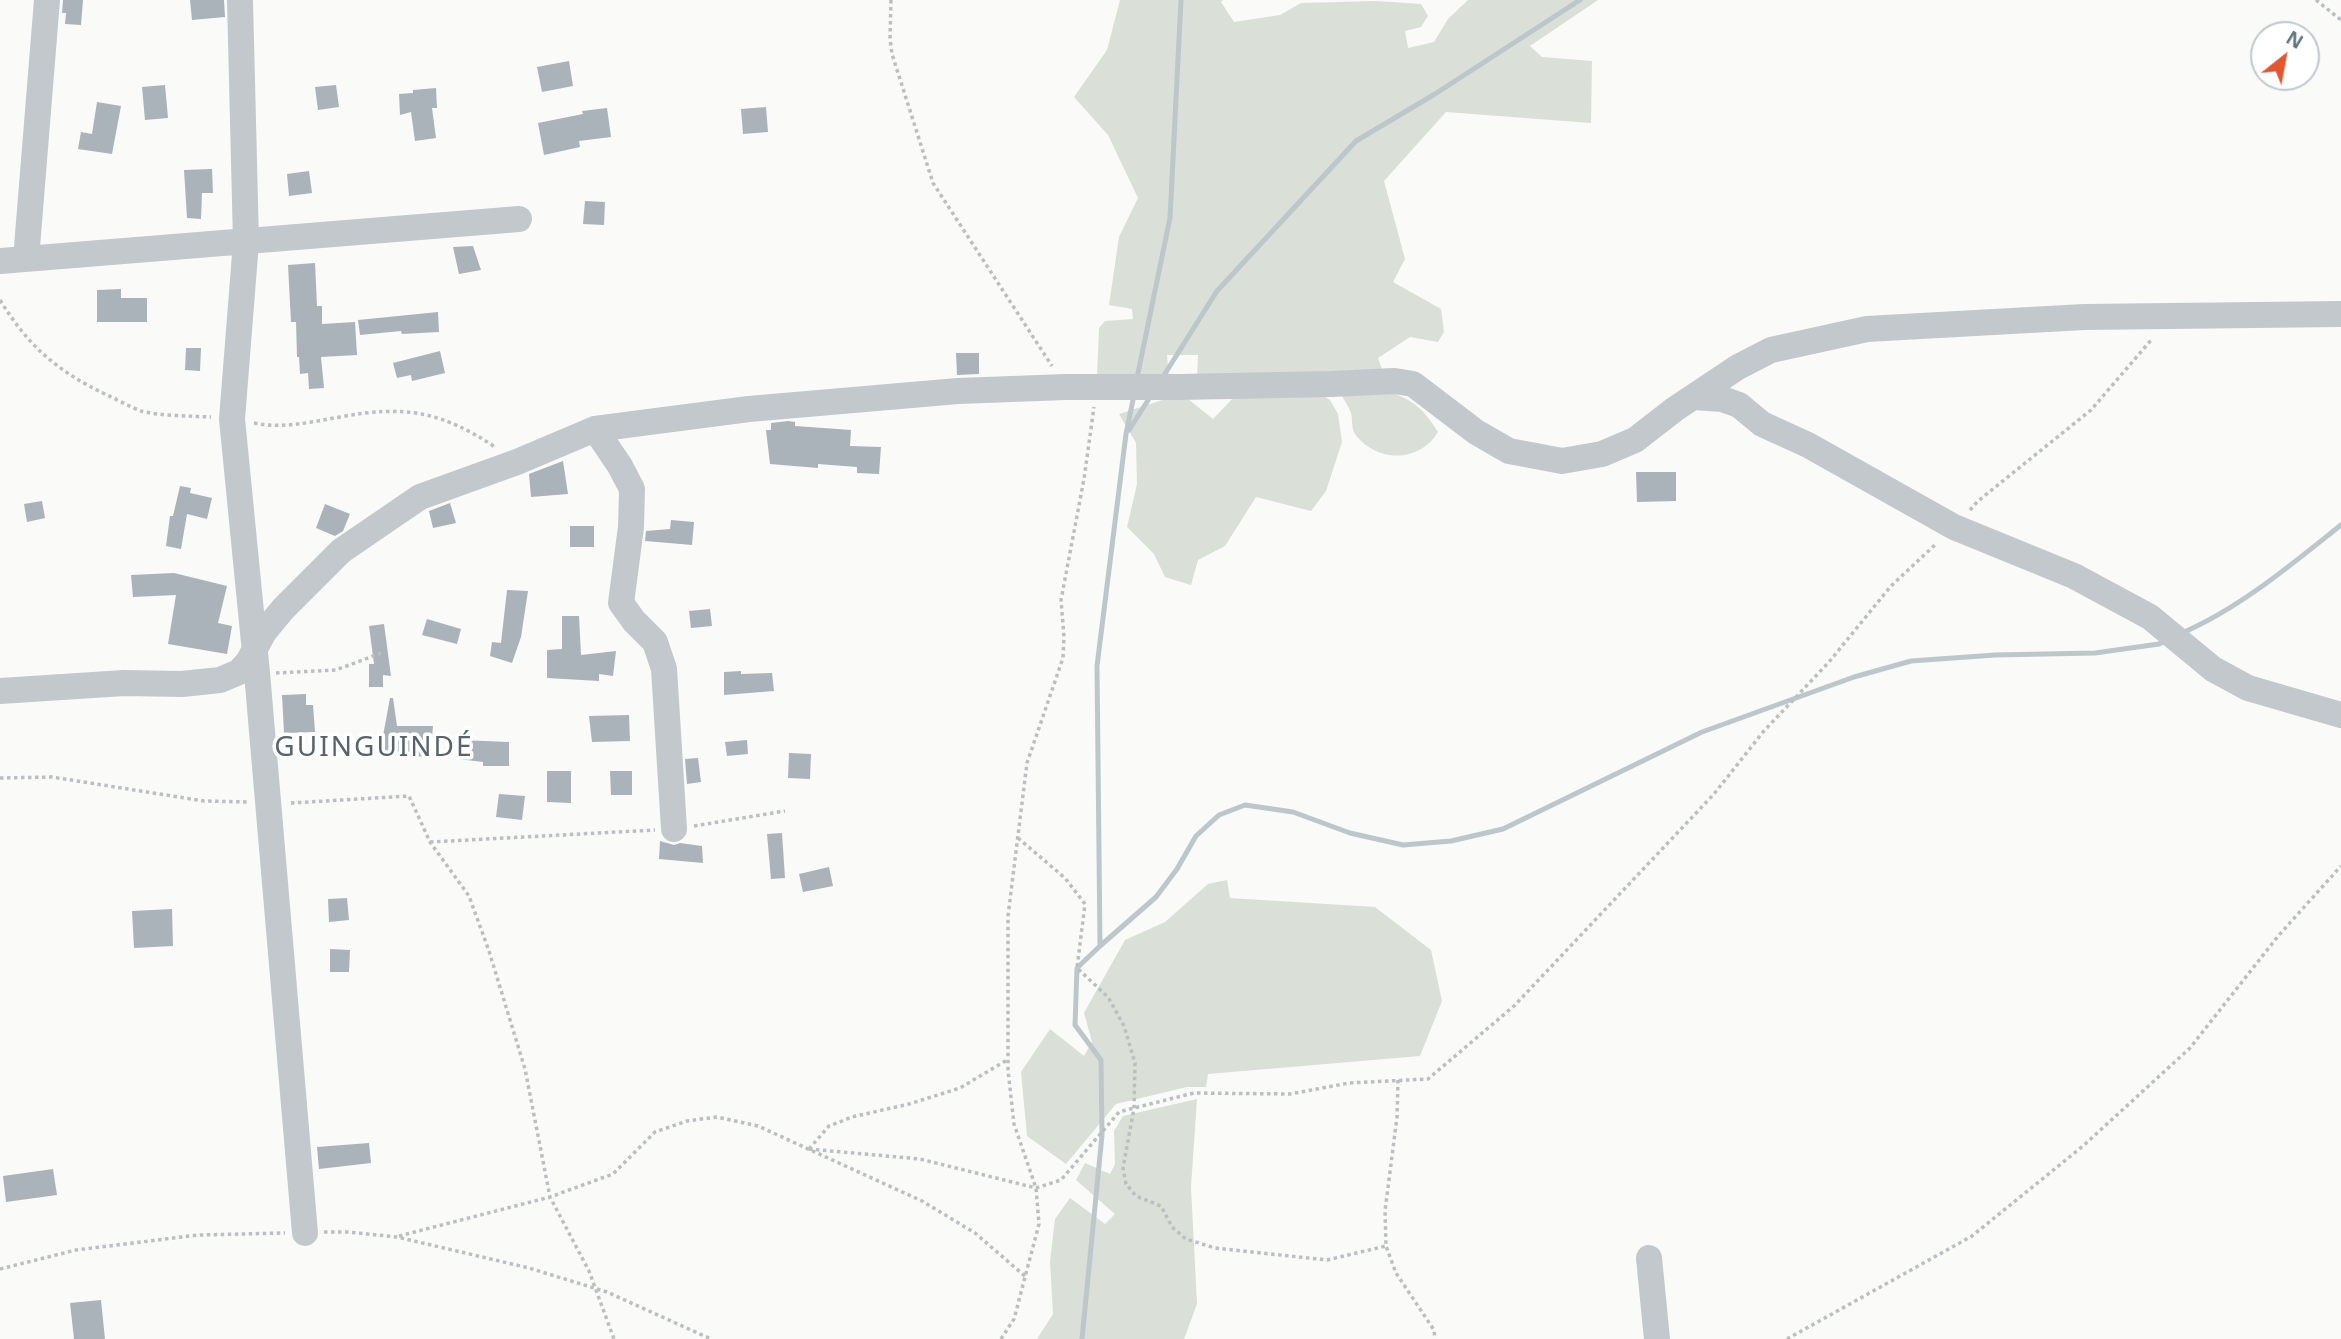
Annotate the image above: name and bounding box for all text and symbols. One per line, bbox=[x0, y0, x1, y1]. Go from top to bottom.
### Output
north arrow bbox=[2250, 21, 2320, 91]
text: N bbox=[2281, 25, 2308, 55]
district label: GUINGUINDÉ bbox=[276, 731, 472, 765]

